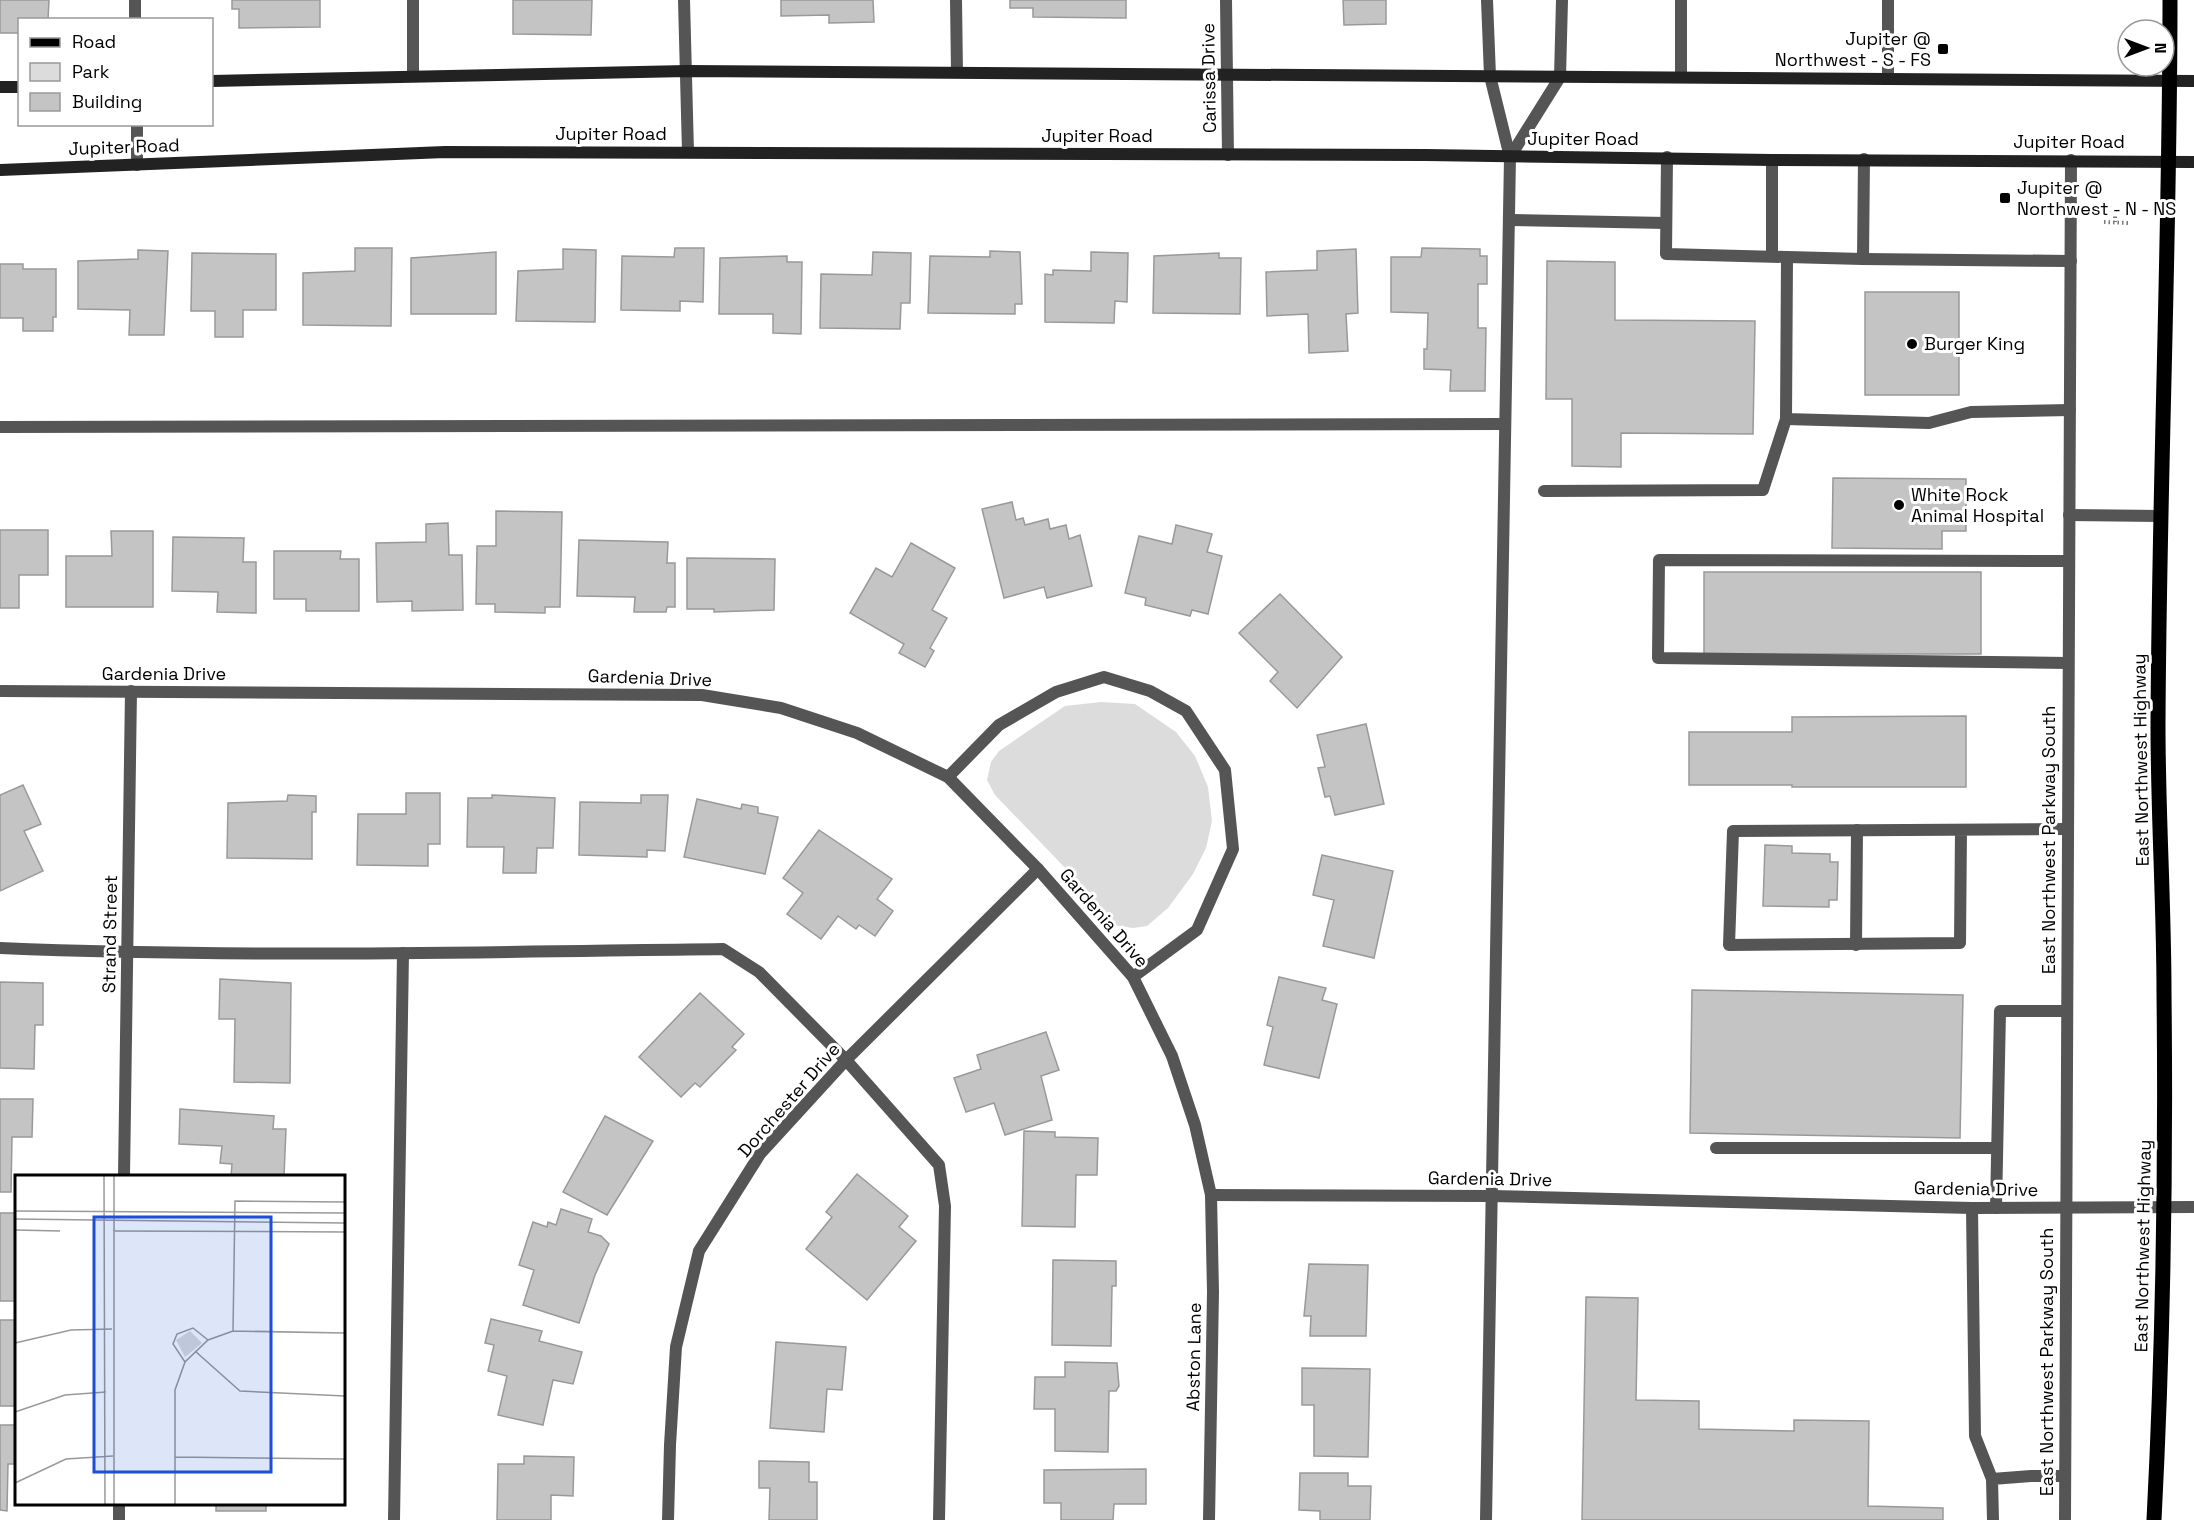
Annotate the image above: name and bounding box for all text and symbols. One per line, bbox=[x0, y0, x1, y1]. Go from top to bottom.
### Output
legend bbox=[18, 18, 213, 126]
north arrow bbox=[2116, 18, 2176, 78]
street label: Carissa Drive bbox=[1196, 23, 1221, 133]
place label: Jupiter @ Northwest - S - FS bbox=[1775, 27, 1931, 71]
text: Road bbox=[72, 30, 116, 53]
marker: Jupiter @ Northwest - S - FS bbox=[1936, 42, 1950, 56]
text: N bbox=[2150, 43, 2171, 53]
text: Park bbox=[72, 60, 110, 83]
text: Building bbox=[72, 90, 142, 113]
street label: Jupiter Road bbox=[555, 122, 667, 145]
street label: Jupiter Road bbox=[1041, 124, 1153, 147]
street label: Jupiter Road bbox=[1527, 127, 1639, 150]
street label: Jupiter Road bbox=[2013, 130, 2125, 153]
street label: Jupiter Road bbox=[68, 133, 180, 160]
place label: Jupiter @ Northwest - N - NS bbox=[2017, 176, 2176, 220]
marker: Jupiter @ Northwest - N - NS bbox=[1998, 191, 2012, 205]
place label: Burger King bbox=[1924, 332, 2025, 355]
marker: Burger King bbox=[1905, 337, 1919, 351]
place label: White Rock Animal Hospital bbox=[1911, 483, 2044, 527]
marker: White Rock Animal Hospital bbox=[1892, 498, 1906, 512]
street label: East Northwest Highway bbox=[2127, 653, 2154, 867]
street label: Gardenia Drive bbox=[102, 662, 226, 685]
street label: Gardenia Drive bbox=[587, 664, 713, 691]
street label: East Northwest Parkway South bbox=[2037, 706, 2060, 974]
street label: Gardenia Drive bbox=[1055, 863, 1154, 972]
street label: Strand Street bbox=[97, 875, 122, 993]
street label: Dorchester Drive bbox=[733, 1038, 845, 1162]
street label: East Northwest Highway bbox=[2129, 1139, 2156, 1353]
street label: Gardenia Drive bbox=[1428, 1166, 1552, 1191]
inset map bbox=[15, 1175, 345, 1505]
street label: Gardenia Drive bbox=[1914, 1176, 2038, 1201]
street label: East Northwest Parkway South bbox=[2035, 1228, 2058, 1496]
street label: Abston Lane bbox=[1181, 1302, 1206, 1412]

